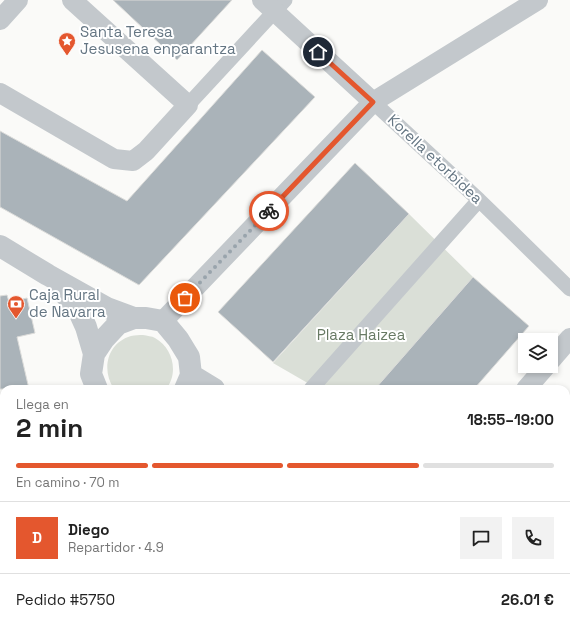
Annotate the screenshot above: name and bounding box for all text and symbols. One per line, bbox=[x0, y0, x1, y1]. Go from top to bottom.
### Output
place label: Santa Teresa Jesusena enparantza bbox=[80, 22, 236, 58]
place icon: Santa Teresa Jesusena enparantza bbox=[57, 31, 77, 56]
pin bbox=[301, 35, 335, 69]
icon: home bbox=[307, 41, 329, 63]
street label: Korella etorbidea bbox=[384, 110, 487, 208]
courier bbox=[249, 191, 289, 231]
icon: bike bbox=[258, 200, 280, 222]
pin bbox=[168, 281, 202, 315]
place label: Caja Rural de Navarra bbox=[29, 285, 106, 321]
icon: bag bbox=[174, 287, 196, 309]
bank icon: Caja Rural de Navarra bbox=[6, 294, 26, 319]
park label: Plaza Haizea bbox=[317, 325, 406, 344]
map controls bbox=[518, 333, 558, 373]
button: layers bbox=[518, 333, 558, 373]
text: Llega en bbox=[16, 396, 69, 413]
text: 18:55–19:00 bbox=[467, 410, 554, 429]
text: 2 min bbox=[16, 411, 83, 445]
text: En camino · 70 m bbox=[16, 474, 119, 491]
button: chat bbox=[460, 517, 502, 559]
button: phone bbox=[512, 517, 554, 559]
text: Diego bbox=[68, 520, 109, 539]
text: D bbox=[32, 528, 42, 547]
text: Repartidor · 4.9 bbox=[68, 539, 164, 556]
text: Pedido #5750 bbox=[16, 590, 115, 609]
text: 26.01 € bbox=[501, 590, 554, 609]

